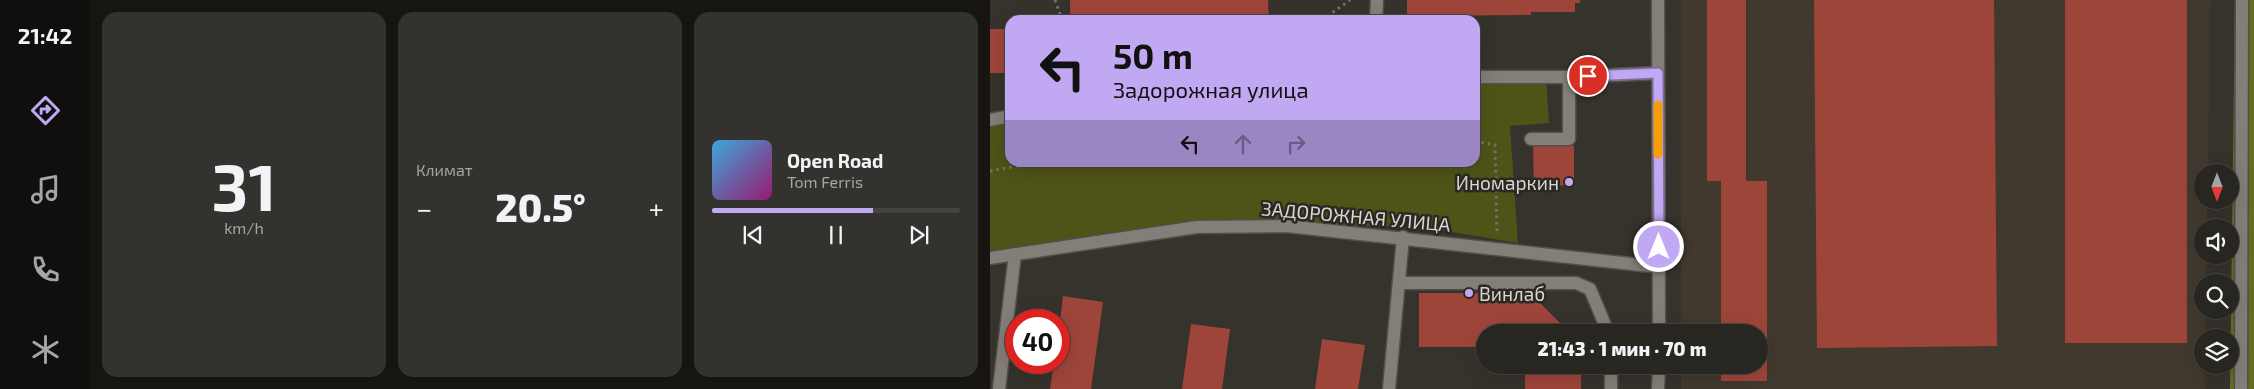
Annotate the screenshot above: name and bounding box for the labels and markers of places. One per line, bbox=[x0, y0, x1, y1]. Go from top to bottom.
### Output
pin bbox=[1567, 55, 1609, 97]
place label: Иномаркин bbox=[1456, 171, 1559, 194]
marker: Иномаркин bbox=[1563, 176, 1575, 188]
place label: Винлаб bbox=[1479, 282, 1545, 305]
marker: Винлаб bbox=[1463, 287, 1475, 299]

